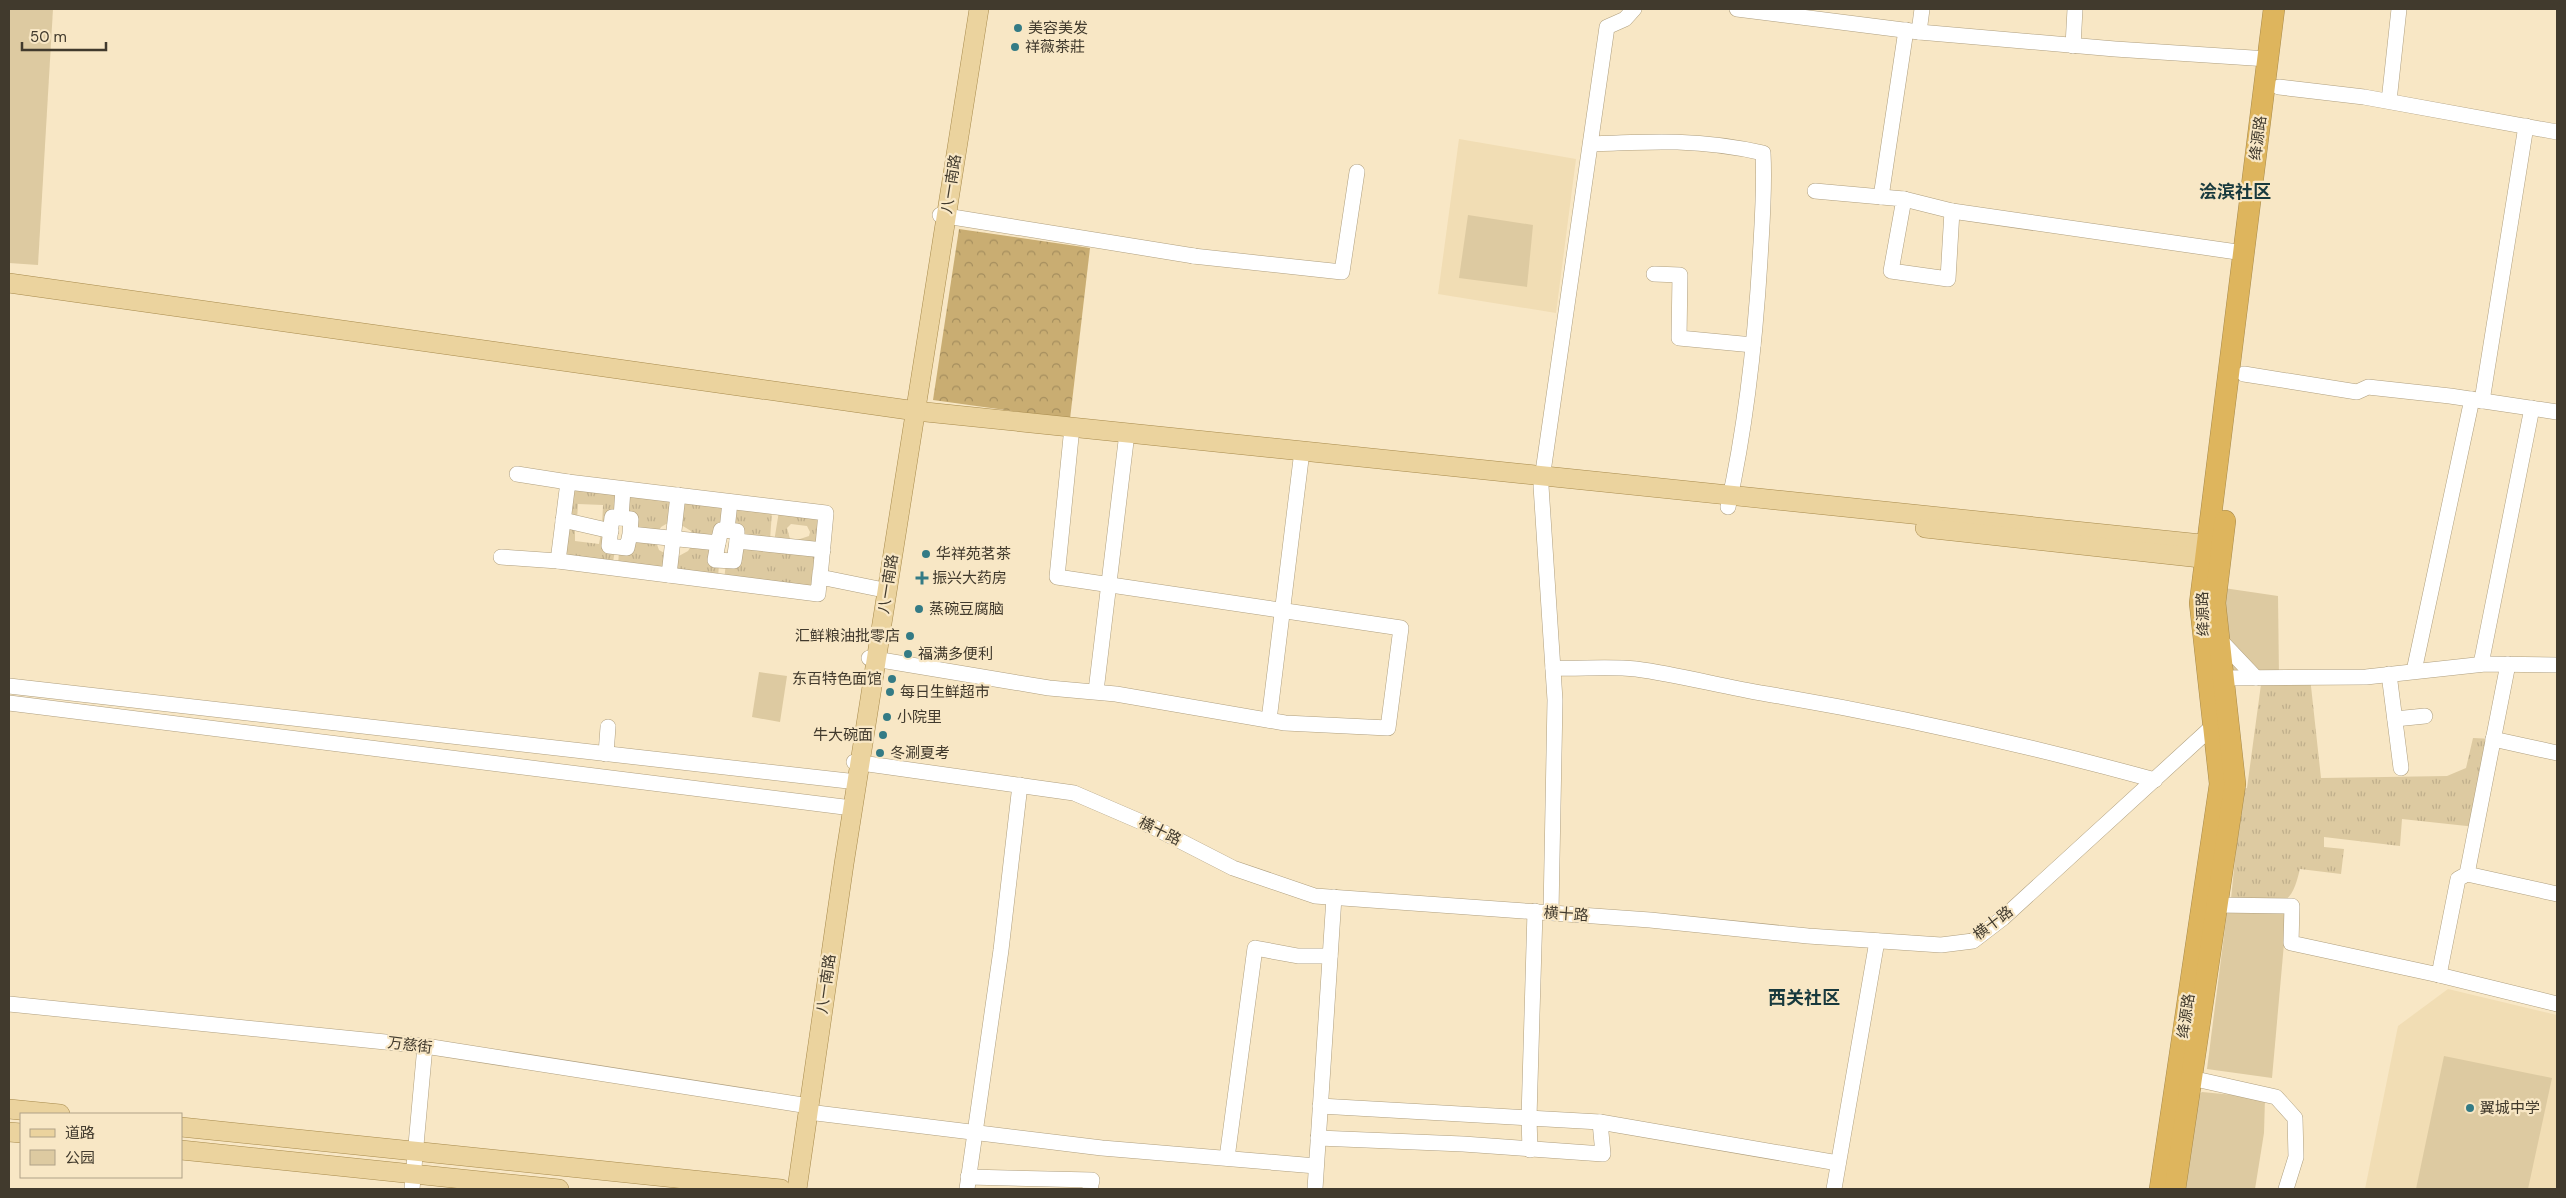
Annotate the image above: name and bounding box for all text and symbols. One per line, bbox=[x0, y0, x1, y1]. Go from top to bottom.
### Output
place label: 美容美发 bbox=[1028, 18, 1088, 38]
scale bar bbox=[22, 20, 106, 52]
marker: 美容美发 bbox=[1012, 22, 1024, 34]
text: 50 m bbox=[30, 27, 67, 47]
place label: 祥薇茶莊 bbox=[1025, 37, 1085, 57]
marker: 祥薇茶莊 bbox=[1009, 41, 1021, 53]
street label: 绛源路 bbox=[2245, 114, 2271, 162]
street label: 八一南路 bbox=[936, 153, 966, 215]
district label: 浍滨社区 bbox=[2199, 180, 2271, 204]
place label: 华祥苑茗茶 bbox=[936, 544, 1011, 564]
marker: 华祥苑茗茶 bbox=[920, 548, 932, 560]
street label: 八一南路 bbox=[873, 553, 903, 615]
place label: 振兴大药房 bbox=[932, 568, 1007, 588]
marker: 振兴大药房 bbox=[916, 572, 928, 584]
street label: 绛源路 bbox=[2192, 591, 2214, 637]
place label: 蒸碗豆腐脑 bbox=[929, 599, 1004, 619]
marker: 蒸碗豆腐脑 bbox=[913, 603, 925, 615]
place label: 汇鲜粮油批零店 bbox=[795, 626, 900, 646]
marker: 汇鲜粮油批零店 bbox=[904, 630, 916, 642]
place label: 福满多便利 bbox=[918, 644, 993, 664]
marker: 福满多便利 bbox=[902, 648, 914, 660]
place label: 东百特色面馆 bbox=[792, 669, 882, 689]
marker: 东百特色面馆 bbox=[886, 673, 898, 685]
place label: 每日生鲜超市 bbox=[900, 682, 990, 702]
marker: 每日生鲜超市 bbox=[884, 686, 896, 698]
place label: 小院里 bbox=[897, 707, 942, 727]
marker: 小院里 bbox=[881, 711, 893, 723]
place label: 牛大碗面 bbox=[813, 725, 873, 745]
marker: 牛大碗面 bbox=[877, 729, 889, 741]
place label: 冬涮夏考 bbox=[890, 743, 950, 763]
marker: 冬涮夏考 bbox=[874, 747, 886, 759]
street label: 横十路 bbox=[1135, 812, 1185, 850]
street label: 横十路 bbox=[1969, 901, 2017, 945]
street label: 横十路 bbox=[1543, 902, 1589, 926]
street label: 八一南路 bbox=[812, 953, 840, 1015]
district label: 西关社区 bbox=[1768, 986, 1840, 1010]
street label: 绛源路 bbox=[2173, 992, 2199, 1040]
street label: 万慈街 bbox=[386, 1032, 434, 1058]
place label: 翼城中学 bbox=[2480, 1098, 2540, 1118]
marker: 翼城中学 bbox=[2464, 1102, 2476, 1114]
legend bbox=[20, 1113, 182, 1178]
text: 道路 bbox=[65, 1123, 95, 1143]
text: 公园 bbox=[65, 1148, 95, 1168]

